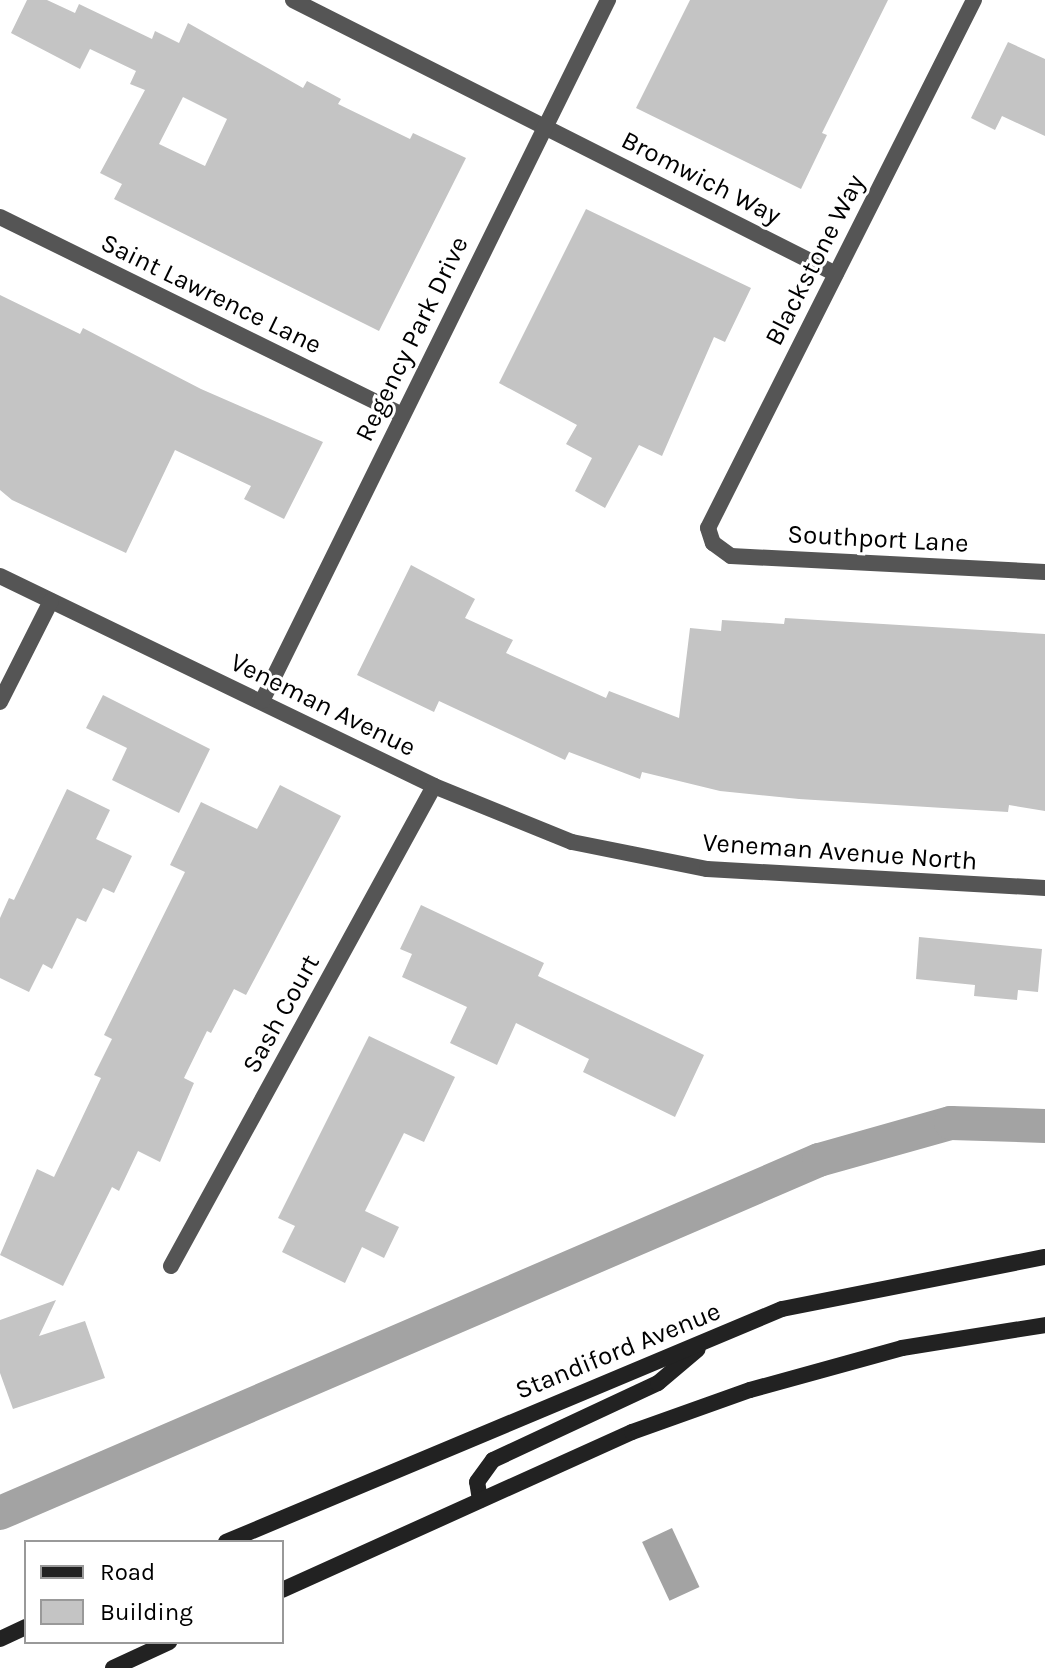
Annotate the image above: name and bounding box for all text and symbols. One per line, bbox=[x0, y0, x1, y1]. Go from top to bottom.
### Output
street label: Bromwich Way bbox=[616, 124, 786, 232]
street label: Blackstone Way bbox=[759, 169, 871, 351]
street label: Saint Lawrence Lane bbox=[96, 227, 326, 361]
street label: Regency Park Drive bbox=[349, 231, 475, 447]
street label: Southport Lane bbox=[787, 519, 969, 559]
street label: Veneman Avenue bbox=[225, 647, 421, 763]
street label: Veneman Avenue North bbox=[702, 827, 978, 877]
street label: Sash Court bbox=[236, 949, 326, 1079]
street label: Standiford Avenue bbox=[511, 1296, 725, 1406]
legend bbox=[24, 1540, 284, 1644]
text: Road bbox=[100, 1558, 155, 1586]
text: Building bbox=[100, 1598, 193, 1626]

